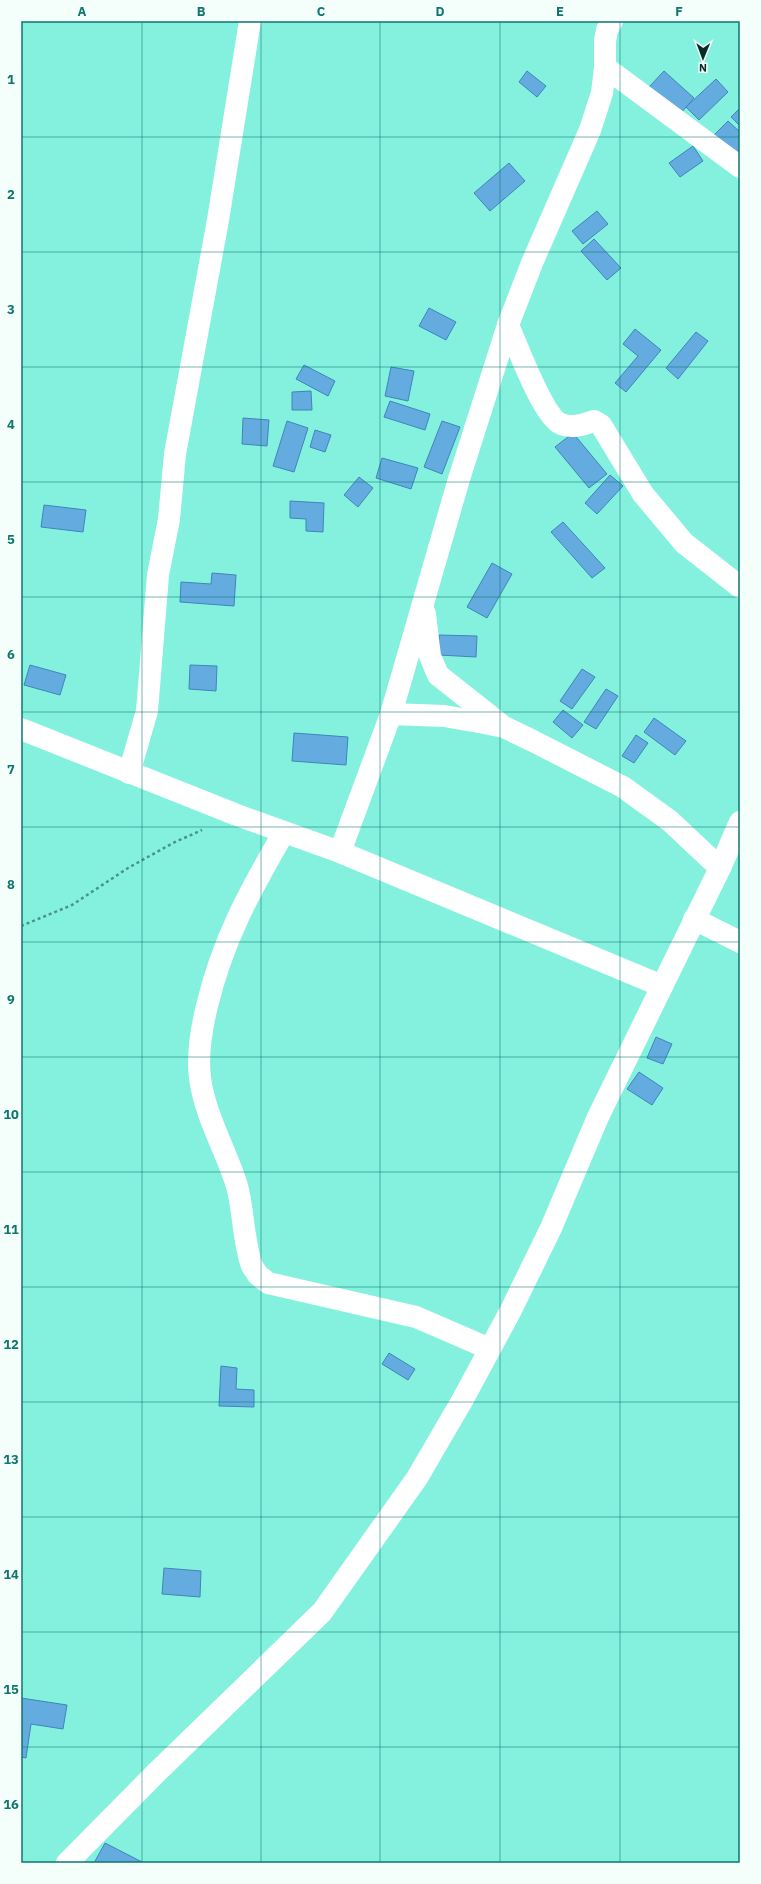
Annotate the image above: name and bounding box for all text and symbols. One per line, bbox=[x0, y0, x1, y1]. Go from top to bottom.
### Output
text: A bbox=[78, 3, 87, 20]
text: B bbox=[197, 3, 206, 20]
text: C bbox=[317, 3, 326, 20]
text: D bbox=[435, 3, 445, 20]
text: E bbox=[556, 3, 564, 20]
text: F bbox=[675, 3, 683, 20]
north arrow bbox=[683, 38, 723, 78]
text: N bbox=[699, 61, 707, 75]
text: 1 bbox=[7, 71, 15, 88]
text: 2 bbox=[7, 186, 15, 203]
text: 3 bbox=[7, 301, 15, 318]
text: 4 bbox=[7, 416, 15, 433]
text: 5 bbox=[7, 531, 15, 548]
text: 6 bbox=[7, 646, 15, 663]
text: 7 bbox=[7, 761, 15, 778]
text: 8 bbox=[7, 876, 15, 893]
text: 9 bbox=[7, 991, 15, 1008]
text: 10 bbox=[3, 1106, 19, 1123]
text: 11 bbox=[3, 1221, 19, 1238]
text: 12 bbox=[3, 1336, 19, 1353]
text: 13 bbox=[3, 1451, 19, 1468]
text: 14 bbox=[3, 1566, 19, 1583]
text: 15 bbox=[3, 1681, 19, 1698]
text: 16 bbox=[3, 1796, 19, 1813]

